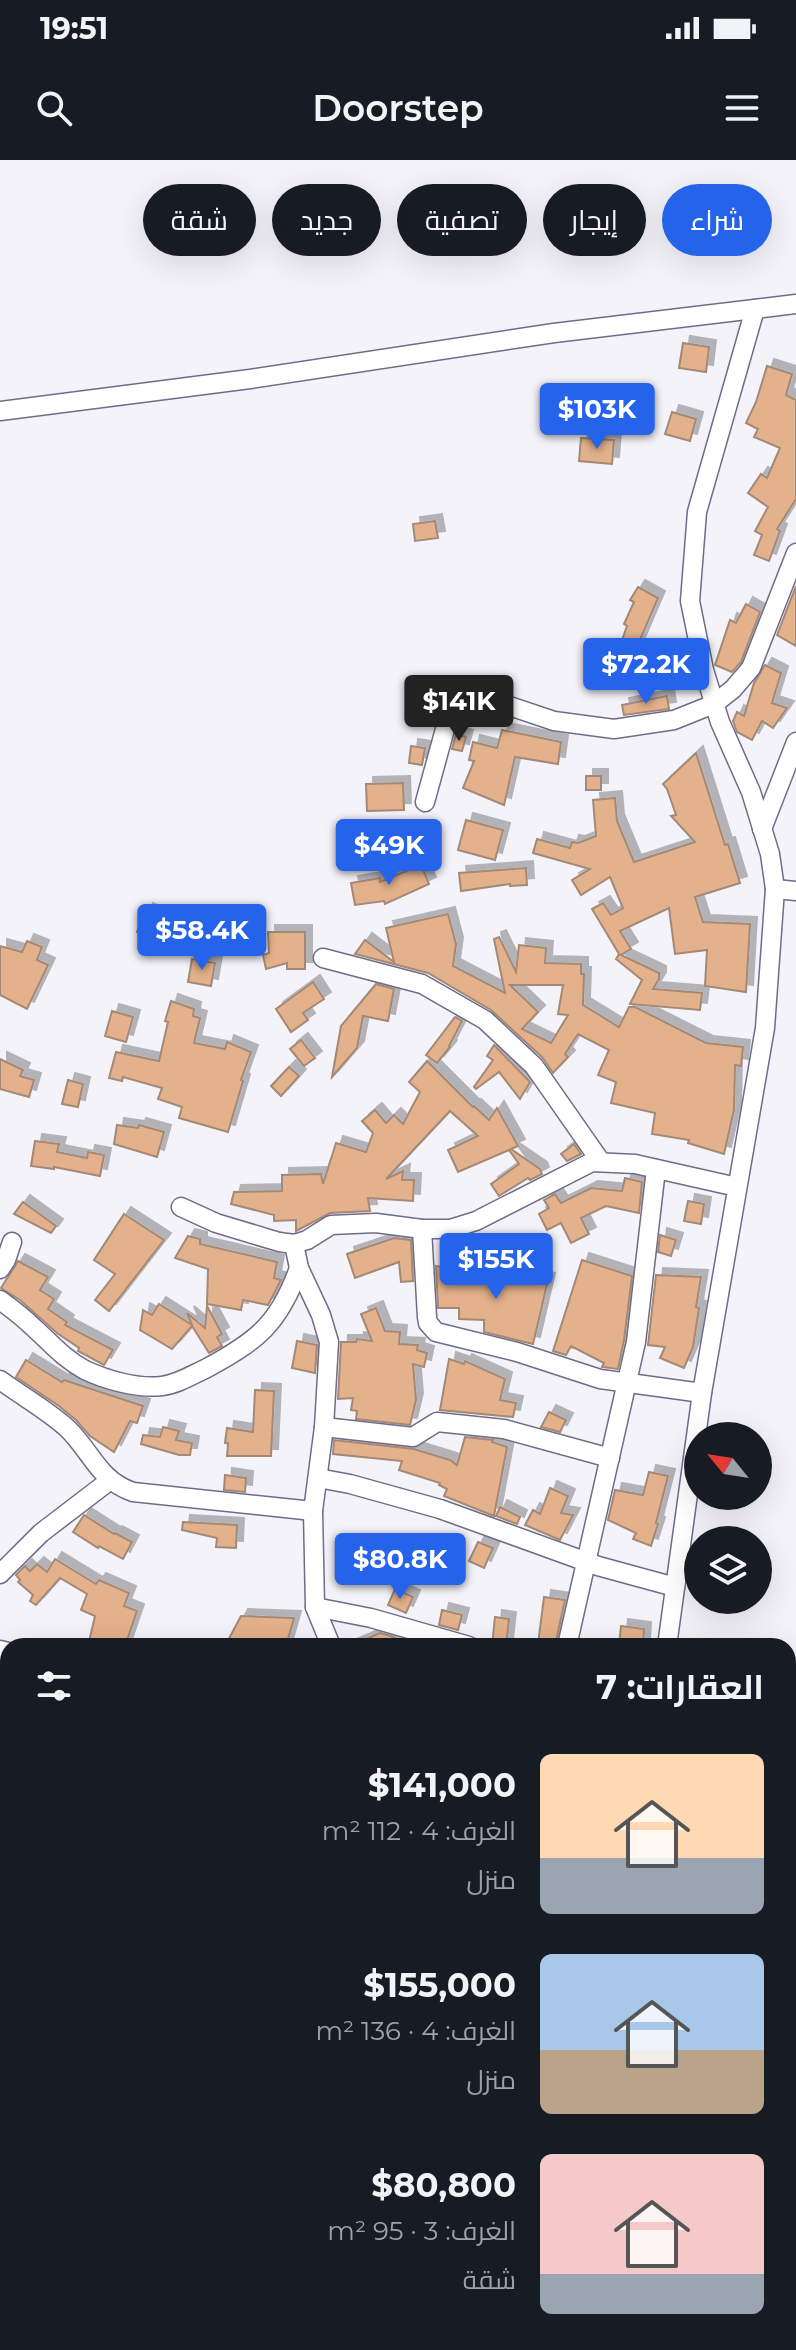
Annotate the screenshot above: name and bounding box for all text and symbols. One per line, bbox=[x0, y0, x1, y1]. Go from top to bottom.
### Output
text: 19:51 bbox=[40, 10, 108, 47]
icon: search bbox=[32, 86, 76, 130]
text: Doorstep bbox=[312, 86, 484, 130]
icon: menu bbox=[720, 86, 764, 130]
chip: شقة bbox=[143, 184, 256, 256]
chip: جديد bbox=[272, 184, 381, 256]
chip: تصفية bbox=[397, 184, 527, 256]
chip: إيجار bbox=[543, 184, 646, 256]
chip: شراء bbox=[662, 184, 772, 256]
pin: $103K bbox=[541, 383, 653, 451]
text: $103K bbox=[558, 393, 636, 425]
pin: $72.2K bbox=[581, 638, 711, 706]
text: $72.2K bbox=[601, 648, 691, 680]
pin: $141K bbox=[403, 675, 515, 743]
text: $141K bbox=[422, 685, 496, 717]
pin: $49K bbox=[342, 819, 436, 887]
text: $49K bbox=[354, 829, 424, 861]
pin: $58.4K bbox=[137, 904, 267, 972]
text: $58.4K bbox=[155, 914, 249, 946]
pin: $155K bbox=[440, 1233, 552, 1301]
text: $155K bbox=[458, 1243, 534, 1275]
north arrow bbox=[684, 1422, 772, 1510]
map controls bbox=[684, 1422, 772, 1614]
button: layers bbox=[684, 1526, 772, 1614]
pin: $80.8K bbox=[335, 1533, 465, 1601]
text: $80.8K bbox=[353, 1543, 447, 1575]
icon: filters bbox=[32, 1664, 76, 1708]
text: العقارات: 7 bbox=[596, 1666, 764, 1708]
text: $141,000 bbox=[368, 1764, 516, 1806]
icon: home bbox=[604, 1786, 700, 1882]
text: الغرف: 4 · 112 m² bbox=[322, 1815, 516, 1847]
text: منزل bbox=[467, 1864, 516, 1896]
text: $155,000 bbox=[363, 1964, 516, 2006]
icon: home bbox=[604, 1986, 700, 2082]
text: الغرف: 4 · 136 m² bbox=[315, 2015, 516, 2047]
text: منزل bbox=[467, 2064, 516, 2096]
text: $80,800 bbox=[371, 2164, 516, 2206]
icon: home bbox=[604, 2186, 700, 2282]
text: الغرف: 3 · 95 m² bbox=[327, 2215, 516, 2247]
text: شقة bbox=[463, 2264, 516, 2296]

